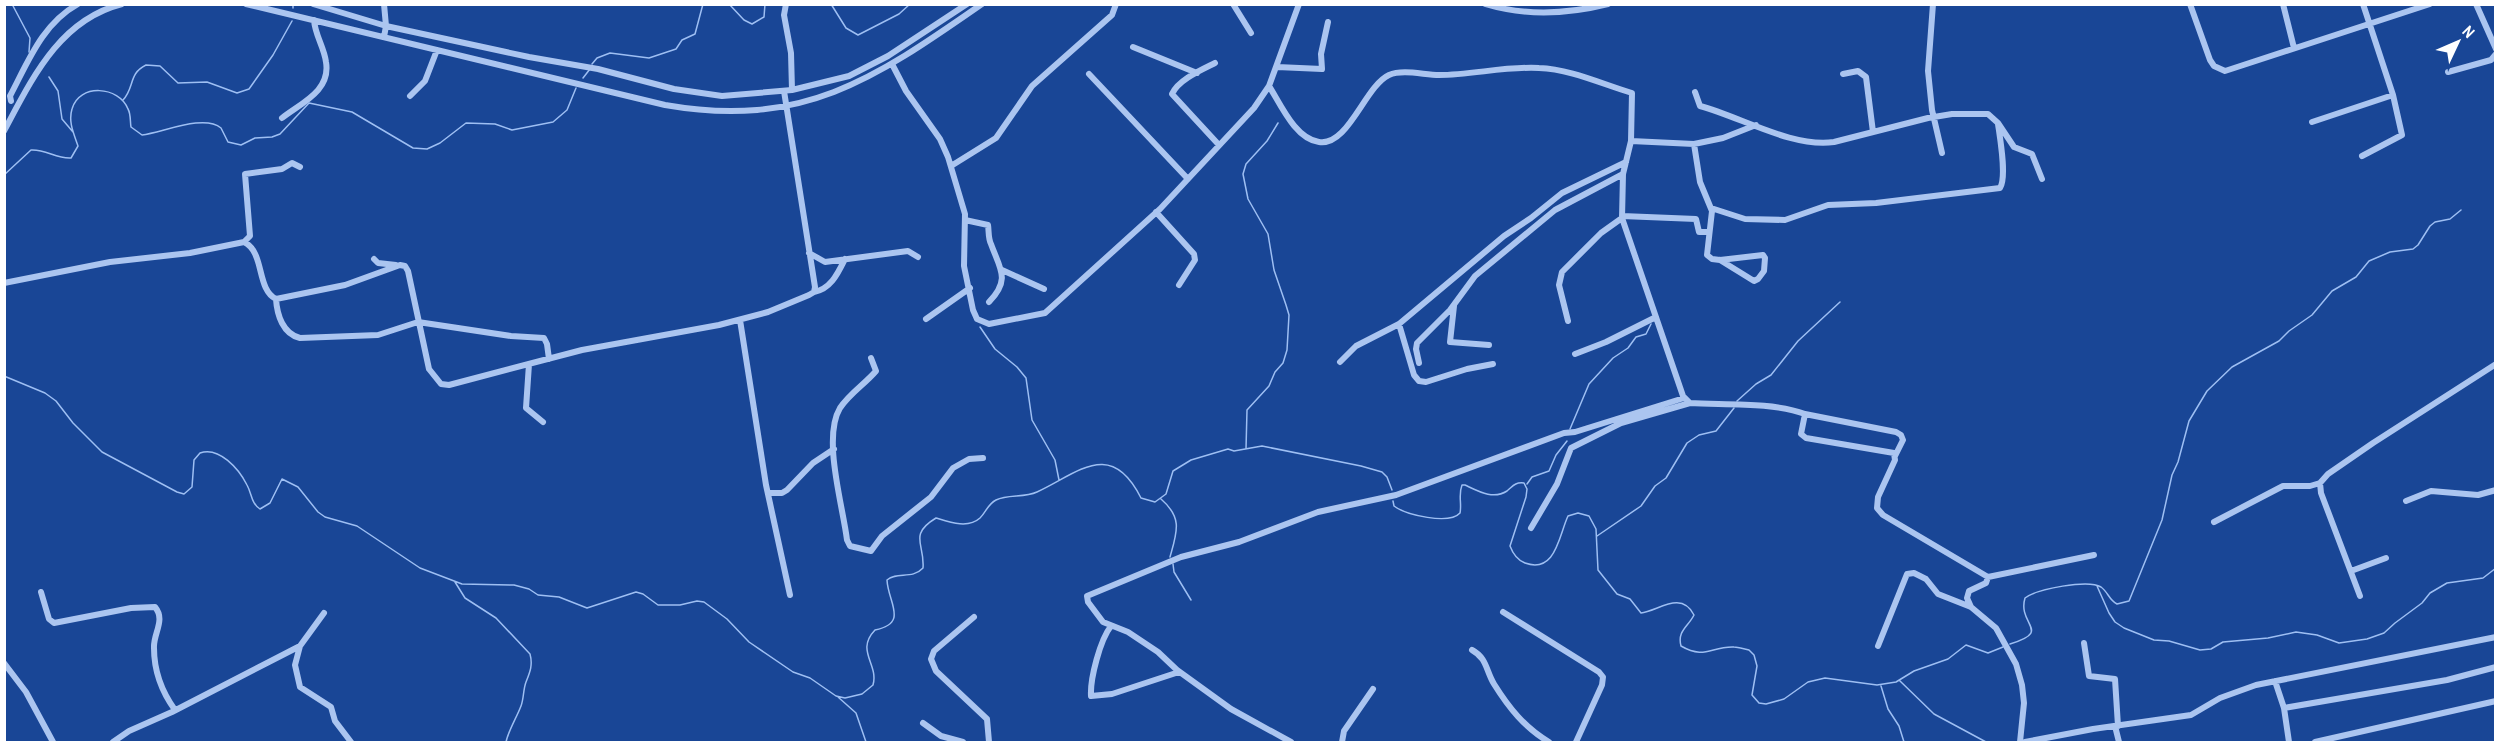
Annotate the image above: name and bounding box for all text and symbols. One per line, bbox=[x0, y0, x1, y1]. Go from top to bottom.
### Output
north arrow bbox=[2428, 12, 2488, 72]
text: N bbox=[2458, 21, 2480, 43]

